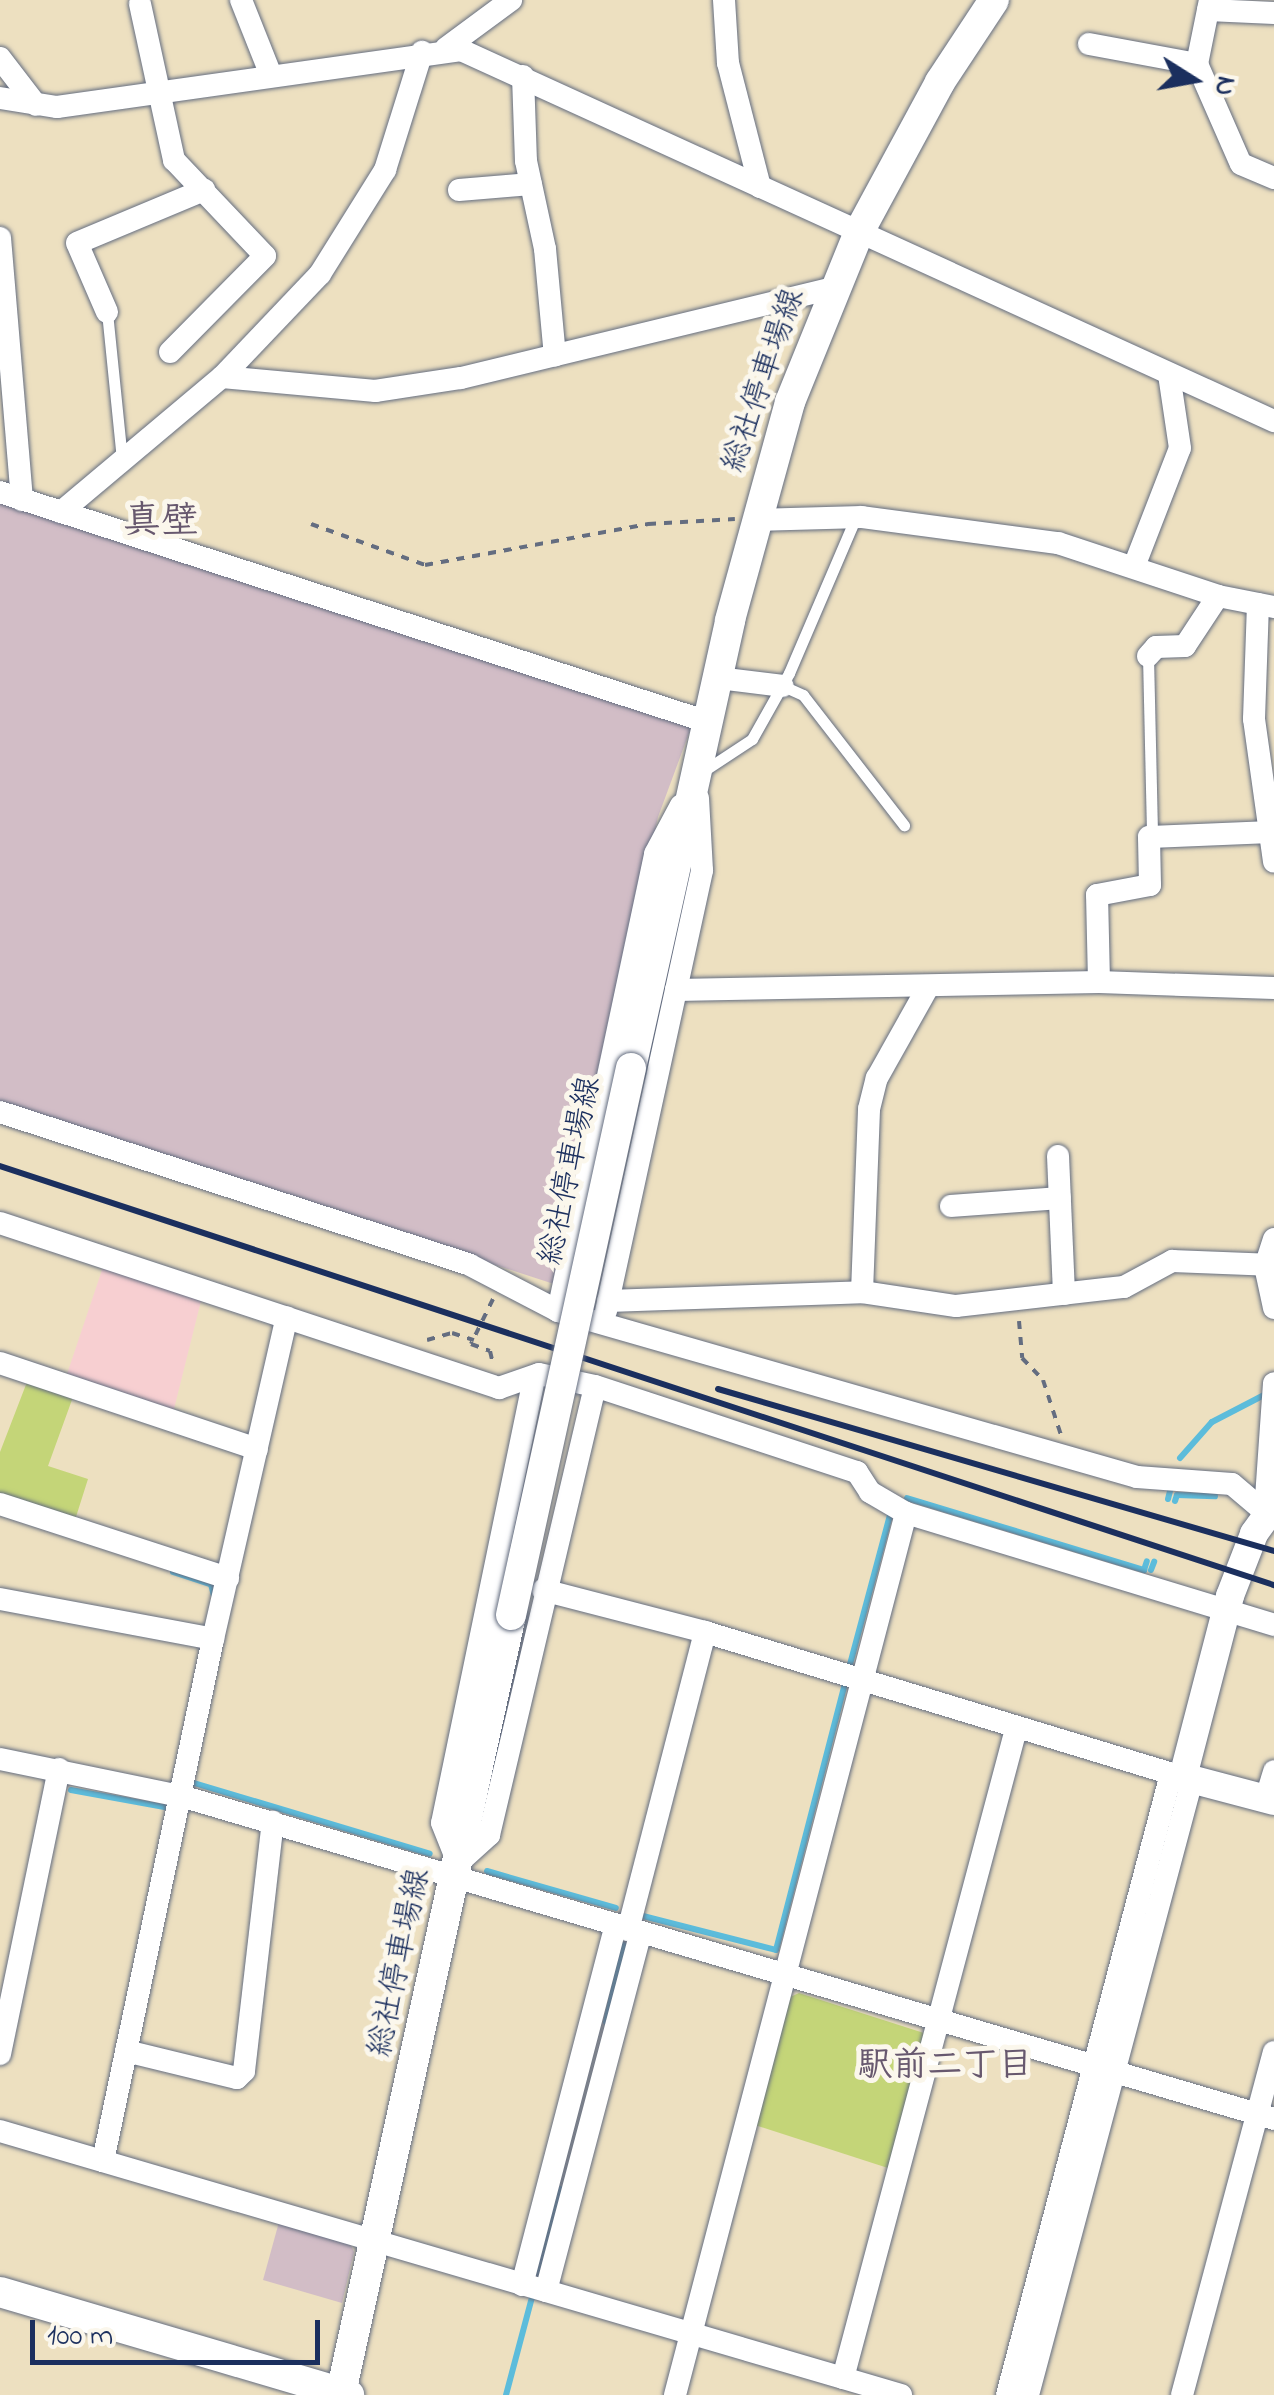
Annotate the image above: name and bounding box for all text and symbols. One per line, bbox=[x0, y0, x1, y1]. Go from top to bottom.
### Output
north arrow bbox=[1144, 30, 1244, 130]
text: N bbox=[1202, 73, 1246, 99]
street label: 総社停車場線 bbox=[716, 284, 814, 478]
district label: 真壁 bbox=[123, 501, 199, 547]
street label: 総社停車場線 bbox=[533, 1073, 611, 1269]
street label: 総社停車場線 bbox=[362, 1865, 440, 2061]
district label: 駅前二丁目 bbox=[858, 2046, 1032, 2088]
scale bar bbox=[35, 2300, 325, 2362]
text: 100 m bbox=[47, 2315, 113, 2359]

